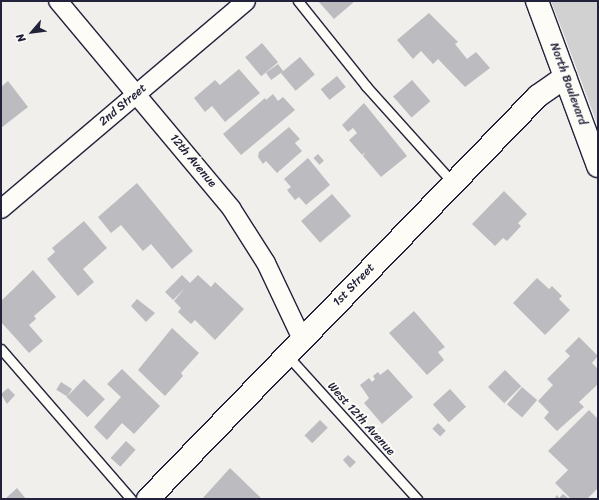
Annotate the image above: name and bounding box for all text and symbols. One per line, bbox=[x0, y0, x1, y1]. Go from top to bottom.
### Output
north arrow bbox=[12, 12, 52, 52]
text: N bbox=[11, 30, 31, 46]
street label: North Boulevard bbox=[547, 41, 589, 127]
street label: 2nd Street bbox=[96, 81, 150, 129]
street label: 12th Avenue bbox=[167, 131, 219, 191]
street label: 1st Street bbox=[330, 261, 378, 309]
street label: West 12th Avenue bbox=[324, 379, 398, 459]

